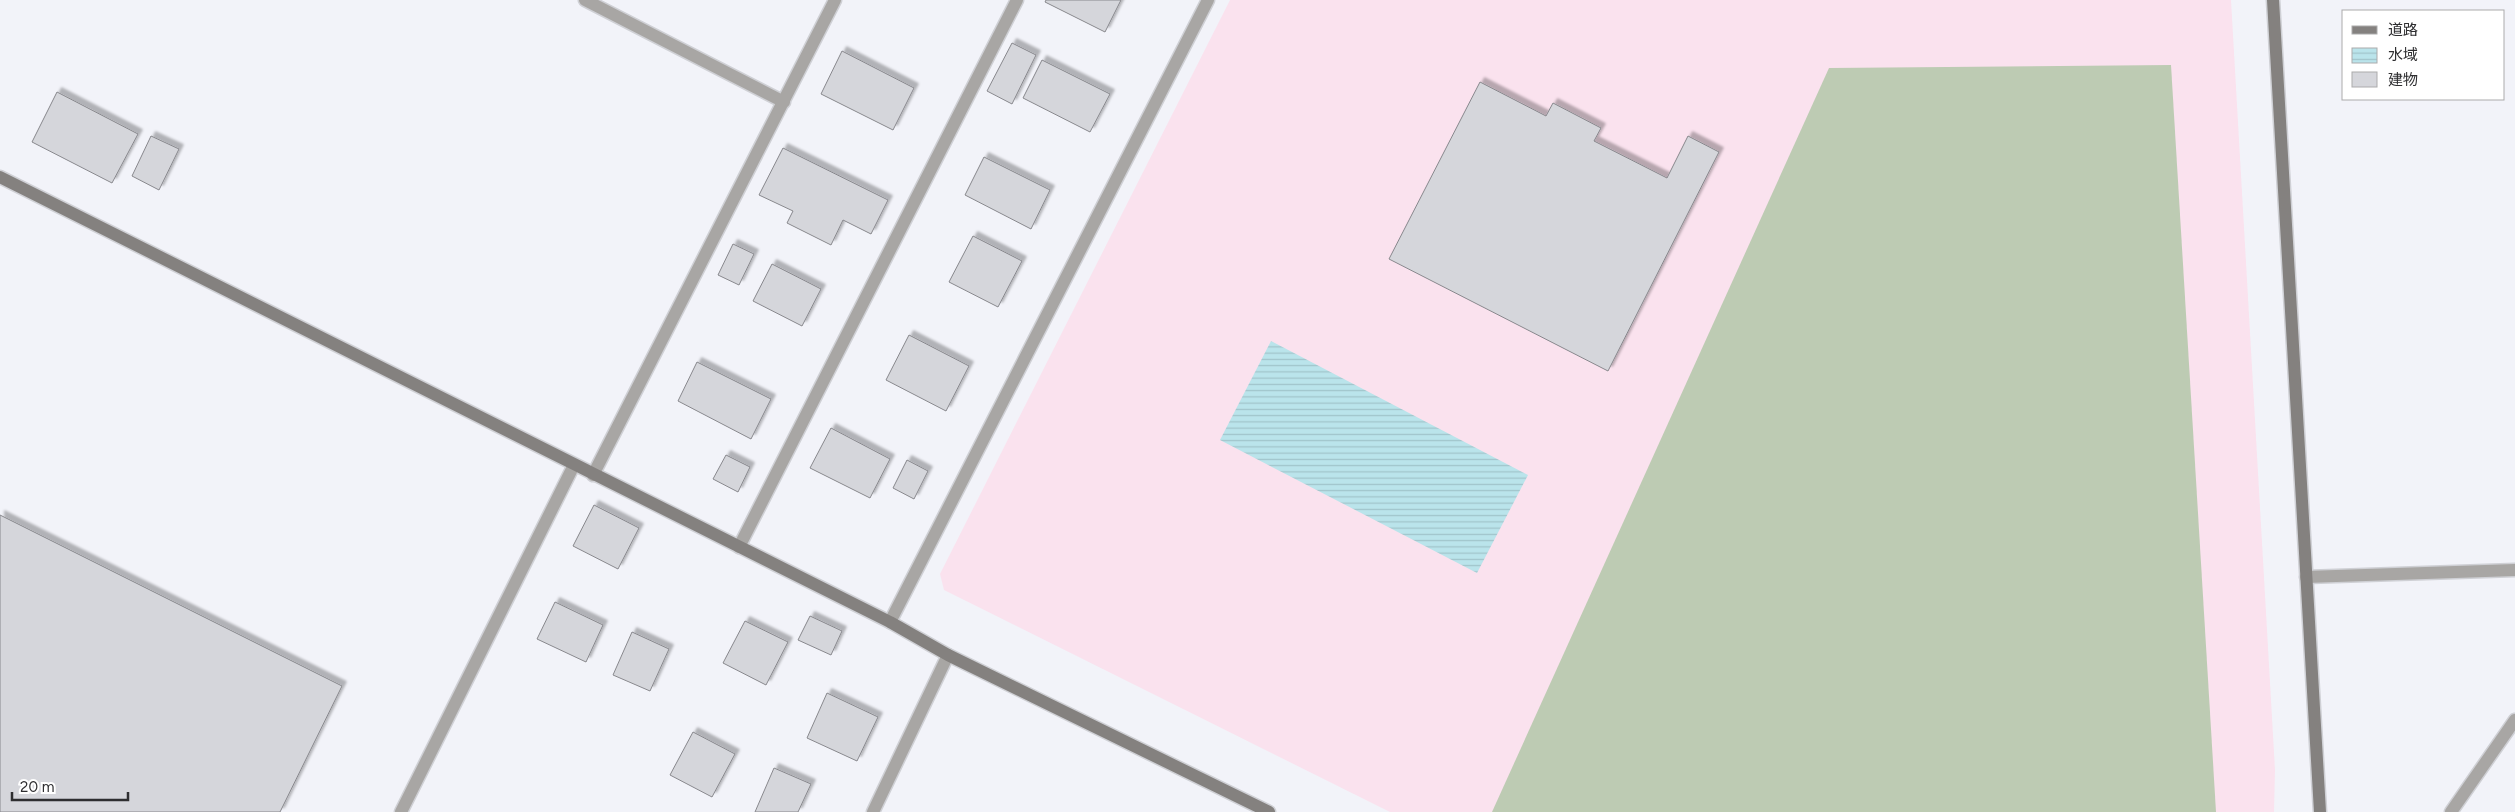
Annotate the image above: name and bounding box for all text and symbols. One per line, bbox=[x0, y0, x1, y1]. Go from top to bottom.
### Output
legend bbox=[2342, 10, 2505, 100]
text: 道路 bbox=[2388, 21, 2418, 39]
text: 水域 bbox=[2388, 46, 2418, 64]
text: 建物 bbox=[2388, 71, 2418, 89]
scale bar bbox=[12, 770, 129, 802]
text: 20 m bbox=[20, 778, 54, 796]

